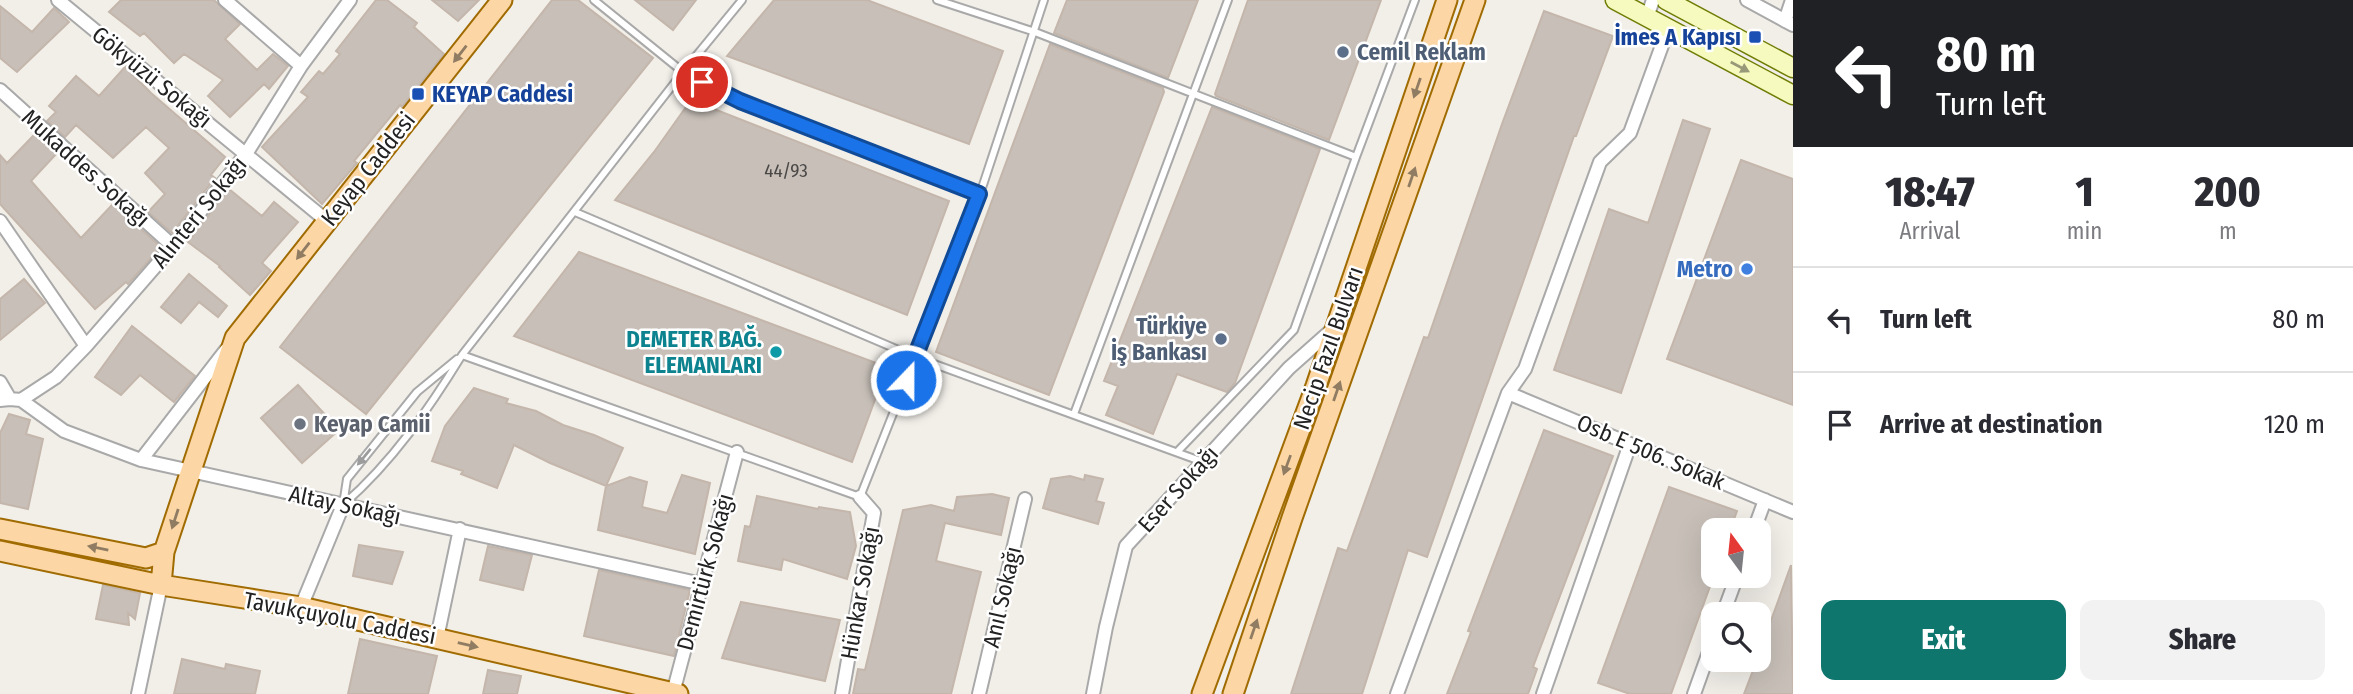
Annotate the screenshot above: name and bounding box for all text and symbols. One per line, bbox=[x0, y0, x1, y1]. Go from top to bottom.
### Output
street label: Gökyüzü Sokağı bbox=[86, 20, 218, 134]
place label: İmes A Kapısı bbox=[1614, 22, 1741, 51]
text: 80 m bbox=[1936, 25, 2036, 84]
icon: left bbox=[1821, 28, 1912, 119]
marker: İmes A Kapısı bbox=[1747, 29, 1763, 45]
place label: Cemil Reklam bbox=[1357, 38, 1486, 66]
one-way arrow bbox=[452, 44, 467, 62]
marker: Cemil Reklam bbox=[1335, 44, 1351, 60]
pin bbox=[672, 52, 732, 112]
one-way arrow bbox=[1730, 61, 1750, 73]
icon: arrive bbox=[683, 63, 721, 101]
one-way arrow bbox=[1411, 77, 1422, 98]
place label: KEYAP Caddesi bbox=[432, 80, 573, 108]
text: Turn left bbox=[1936, 85, 2046, 123]
marker: KEYAP Caddesi bbox=[410, 86, 426, 102]
street label: Mukaddes Sokağı bbox=[16, 103, 156, 233]
street label: Keyap Caddesi bbox=[315, 107, 421, 231]
street label: Alınteri Sokağı bbox=[146, 151, 252, 273]
house number: 44/93 bbox=[764, 159, 808, 182]
one-way arrow bbox=[1407, 166, 1418, 187]
text: 18:47 bbox=[1885, 167, 1975, 217]
text: 1 bbox=[2076, 167, 2094, 217]
text: 200 bbox=[2195, 167, 2261, 217]
text: Arrival bbox=[1899, 217, 1960, 245]
text: min bbox=[2067, 217, 2102, 245]
text: m bbox=[2219, 217, 2237, 245]
one-way arrow bbox=[296, 242, 311, 260]
place label: Metro bbox=[1677, 255, 1733, 283]
marker: Metro bbox=[1739, 261, 1755, 277]
street label: Necip Fazıl Bulvarı bbox=[1287, 263, 1369, 433]
icon: left bbox=[1821, 301, 1859, 339]
text: Turn left bbox=[1880, 304, 1972, 335]
text: 80 m bbox=[2272, 304, 2325, 335]
place label: Türkiye İş Bankası bbox=[1111, 312, 1207, 366]
place label: DEMETER BAĞ. ELEMANLARI bbox=[626, 324, 762, 379]
marker: Türkiye İş Bankası bbox=[1213, 331, 1229, 347]
position arrow bbox=[869, 343, 943, 417]
marker: DEMETER BAĞ. ELEMANLARI bbox=[768, 344, 784, 360]
one-way arrow bbox=[1331, 381, 1342, 402]
icon: arrive bbox=[1821, 406, 1859, 444]
street label: Osb E 506. Sokak bbox=[1573, 408, 1730, 496]
text: Arrive at destination bbox=[1880, 409, 2103, 440]
text: 120 m bbox=[2264, 409, 2325, 440]
place label: Keyap Camii bbox=[314, 410, 430, 438]
marker: Keyap Camii bbox=[292, 416, 308, 432]
street label: Eser Sokağı bbox=[1132, 440, 1224, 538]
one-way arrow bbox=[357, 448, 372, 466]
one-way arrow bbox=[1281, 454, 1292, 475]
street label: Altay Sokağı bbox=[287, 479, 403, 531]
street label: Demirtürk Sokağı bbox=[671, 490, 739, 654]
one-way arrow bbox=[169, 508, 180, 529]
north arrow bbox=[1701, 518, 1771, 588]
map controls bbox=[1701, 518, 1771, 672]
street label: Hünkar Sokağı bbox=[835, 524, 885, 662]
one-way arrow bbox=[87, 543, 109, 554]
street label: Anıl Sokağı bbox=[977, 544, 1027, 650]
street label: Tavukçuyolu Caddesi bbox=[242, 586, 438, 650]
button: Exit bbox=[1821, 600, 2066, 680]
button: Share bbox=[2080, 600, 2325, 680]
button: search bbox=[1701, 602, 1771, 672]
one-way arrow bbox=[1249, 619, 1260, 640]
one-way arrow bbox=[457, 640, 479, 651]

